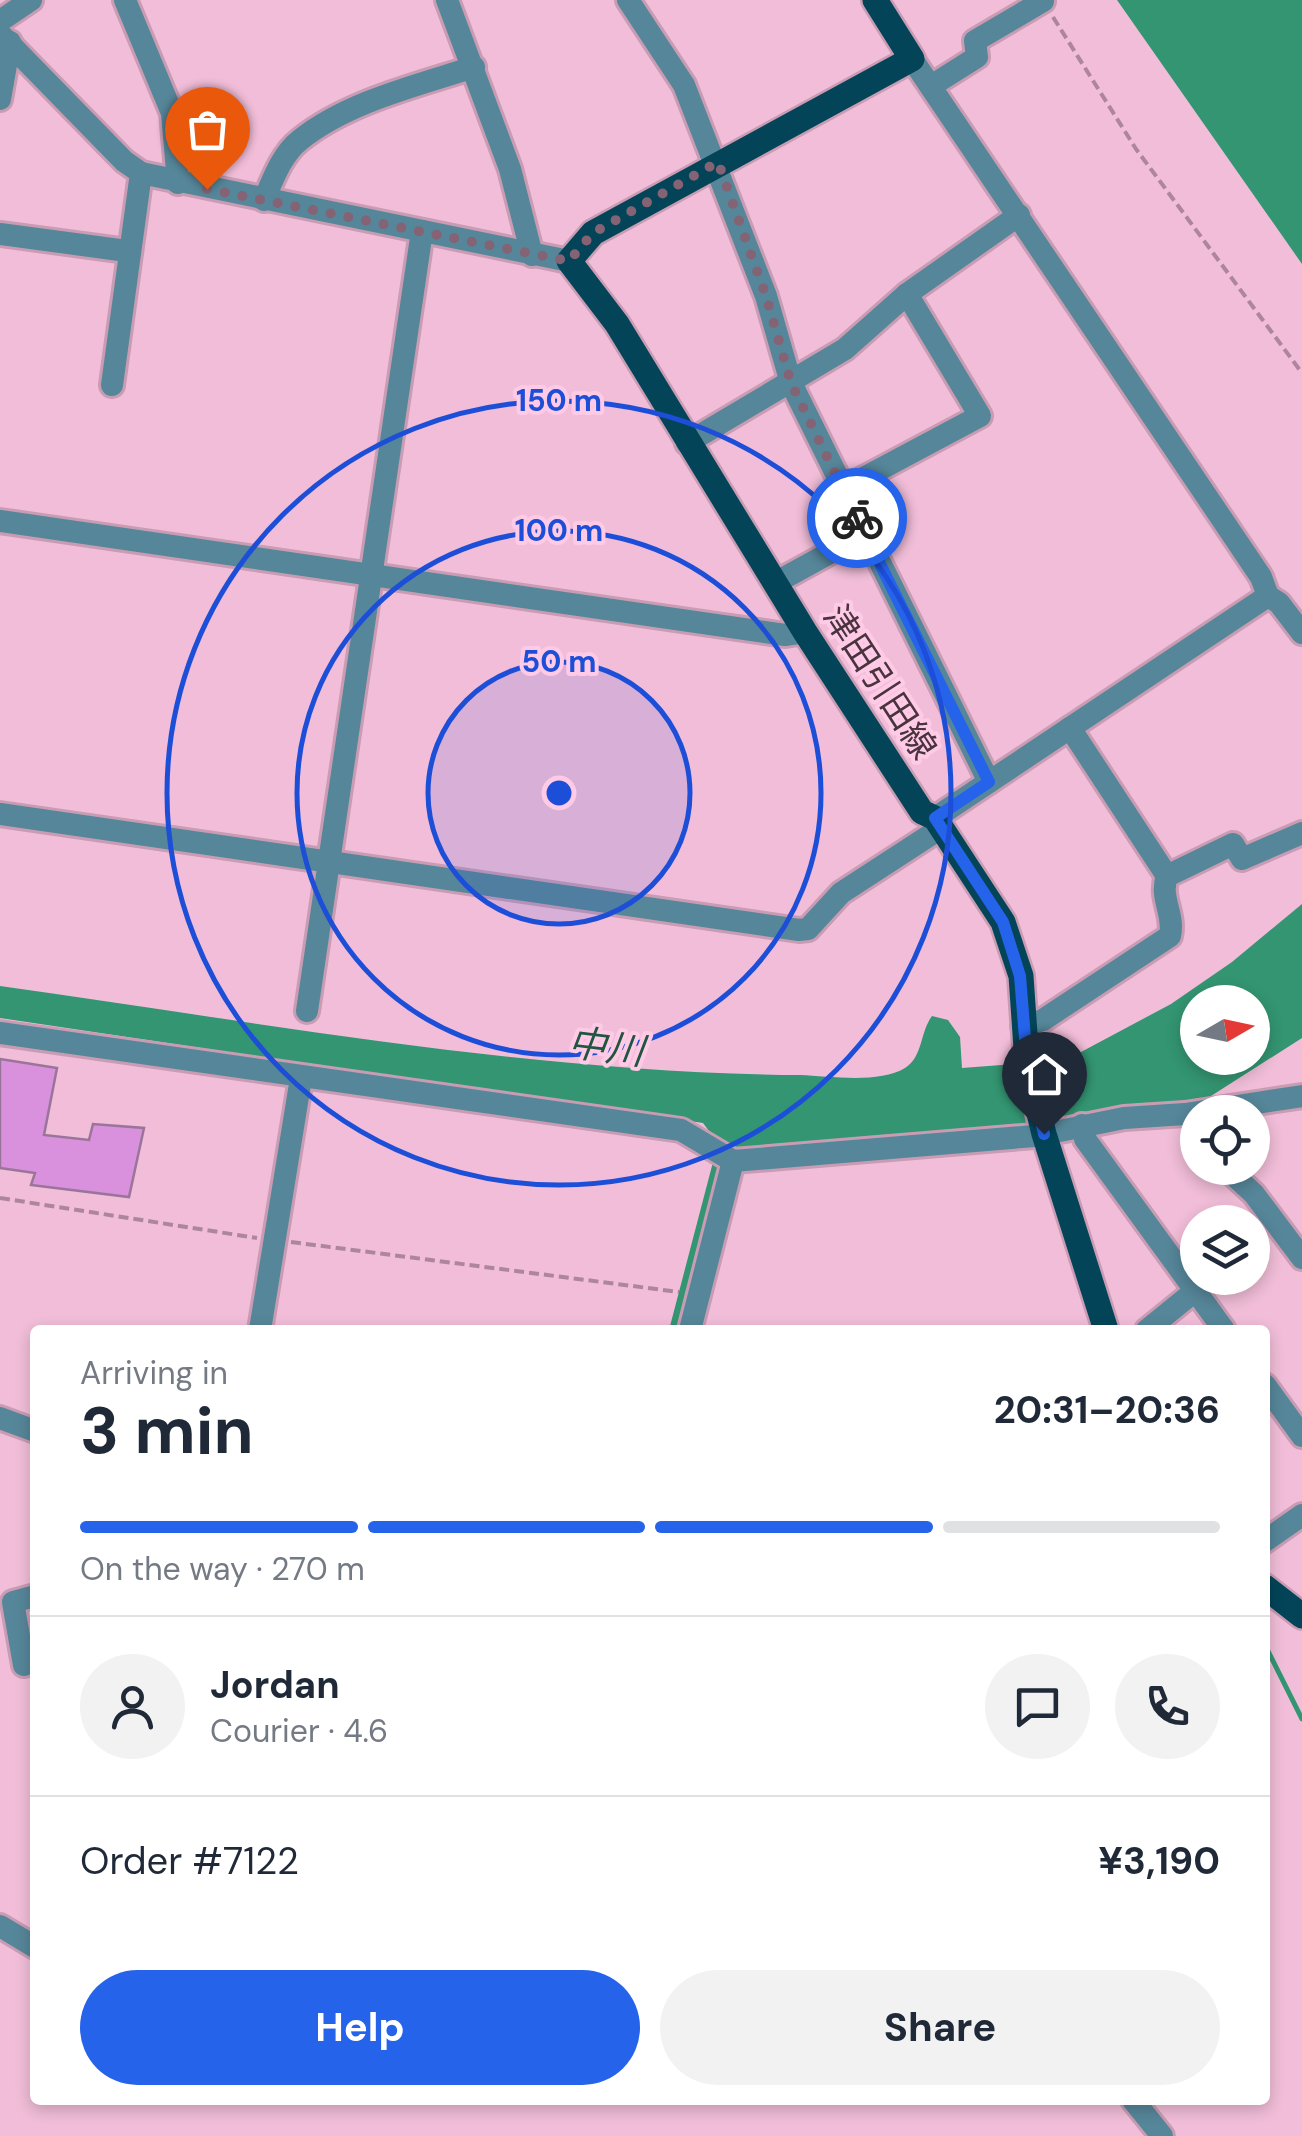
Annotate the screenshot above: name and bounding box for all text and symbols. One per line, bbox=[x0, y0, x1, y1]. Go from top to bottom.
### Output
pin bbox=[165, 87, 250, 190]
icon: bag bbox=[180, 102, 235, 157]
text: 150 m bbox=[516, 381, 602, 420]
courier bbox=[807, 468, 907, 568]
icon: bike bbox=[830, 491, 885, 546]
text: 100 m bbox=[515, 511, 603, 550]
street label: 津田引田線 bbox=[813, 596, 947, 768]
text: 50 m bbox=[521, 642, 597, 681]
centre of rings bbox=[541, 775, 577, 811]
north arrow bbox=[1180, 985, 1270, 1075]
map controls bbox=[1180, 985, 1270, 1295]
water label: 中川 bbox=[565, 1018, 651, 1077]
pin bbox=[1002, 1032, 1087, 1135]
icon: home bbox=[1017, 1047, 1072, 1102]
button: locate bbox=[1180, 1095, 1270, 1185]
button: layers bbox=[1180, 1205, 1270, 1295]
text: Arriving in bbox=[80, 1352, 228, 1394]
text: 20:31–20:36 bbox=[994, 1385, 1220, 1435]
text: 3 min bbox=[80, 1389, 254, 1473]
text: On the way · 270 m bbox=[80, 1548, 365, 1590]
button: person bbox=[80, 1654, 185, 1759]
button: chat bbox=[985, 1654, 1090, 1759]
button: phone bbox=[1115, 1654, 1220, 1759]
text: Jordan bbox=[210, 1660, 340, 1710]
text: Courier · 4.6 bbox=[210, 1710, 388, 1752]
text: Order #7122 bbox=[80, 1836, 299, 1886]
text: ¥3,190 bbox=[1098, 1836, 1220, 1886]
button: Help bbox=[80, 1970, 640, 2085]
button: Share bbox=[660, 1970, 1220, 2085]

